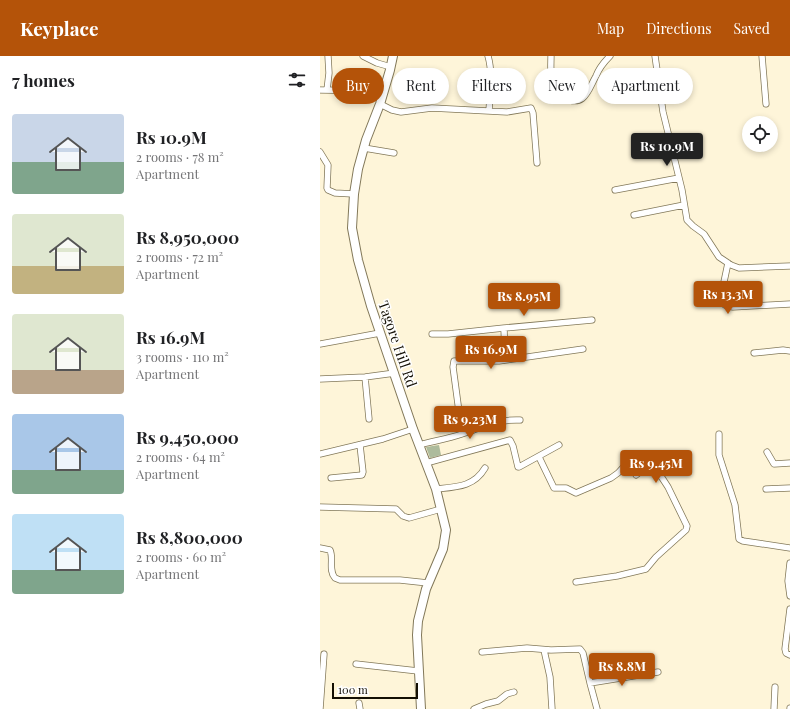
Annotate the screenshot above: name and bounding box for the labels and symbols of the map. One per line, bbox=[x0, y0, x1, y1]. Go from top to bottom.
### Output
pin: Rs 10.9M bbox=[626, 133, 708, 167]
pin: Rs 13.3M bbox=[687, 281, 769, 315]
pin: Rs 8.95M bbox=[483, 283, 565, 317]
street label: Tagore Hill Rd bbox=[374, 298, 422, 390]
pin: Rs 16.9M bbox=[450, 336, 532, 370]
pin: Rs 9.23M bbox=[429, 406, 511, 440]
pin: Rs 9.45M bbox=[615, 450, 697, 484]
pin: Rs 8.8M bbox=[585, 653, 659, 687]
scale bar bbox=[332, 681, 418, 700]

